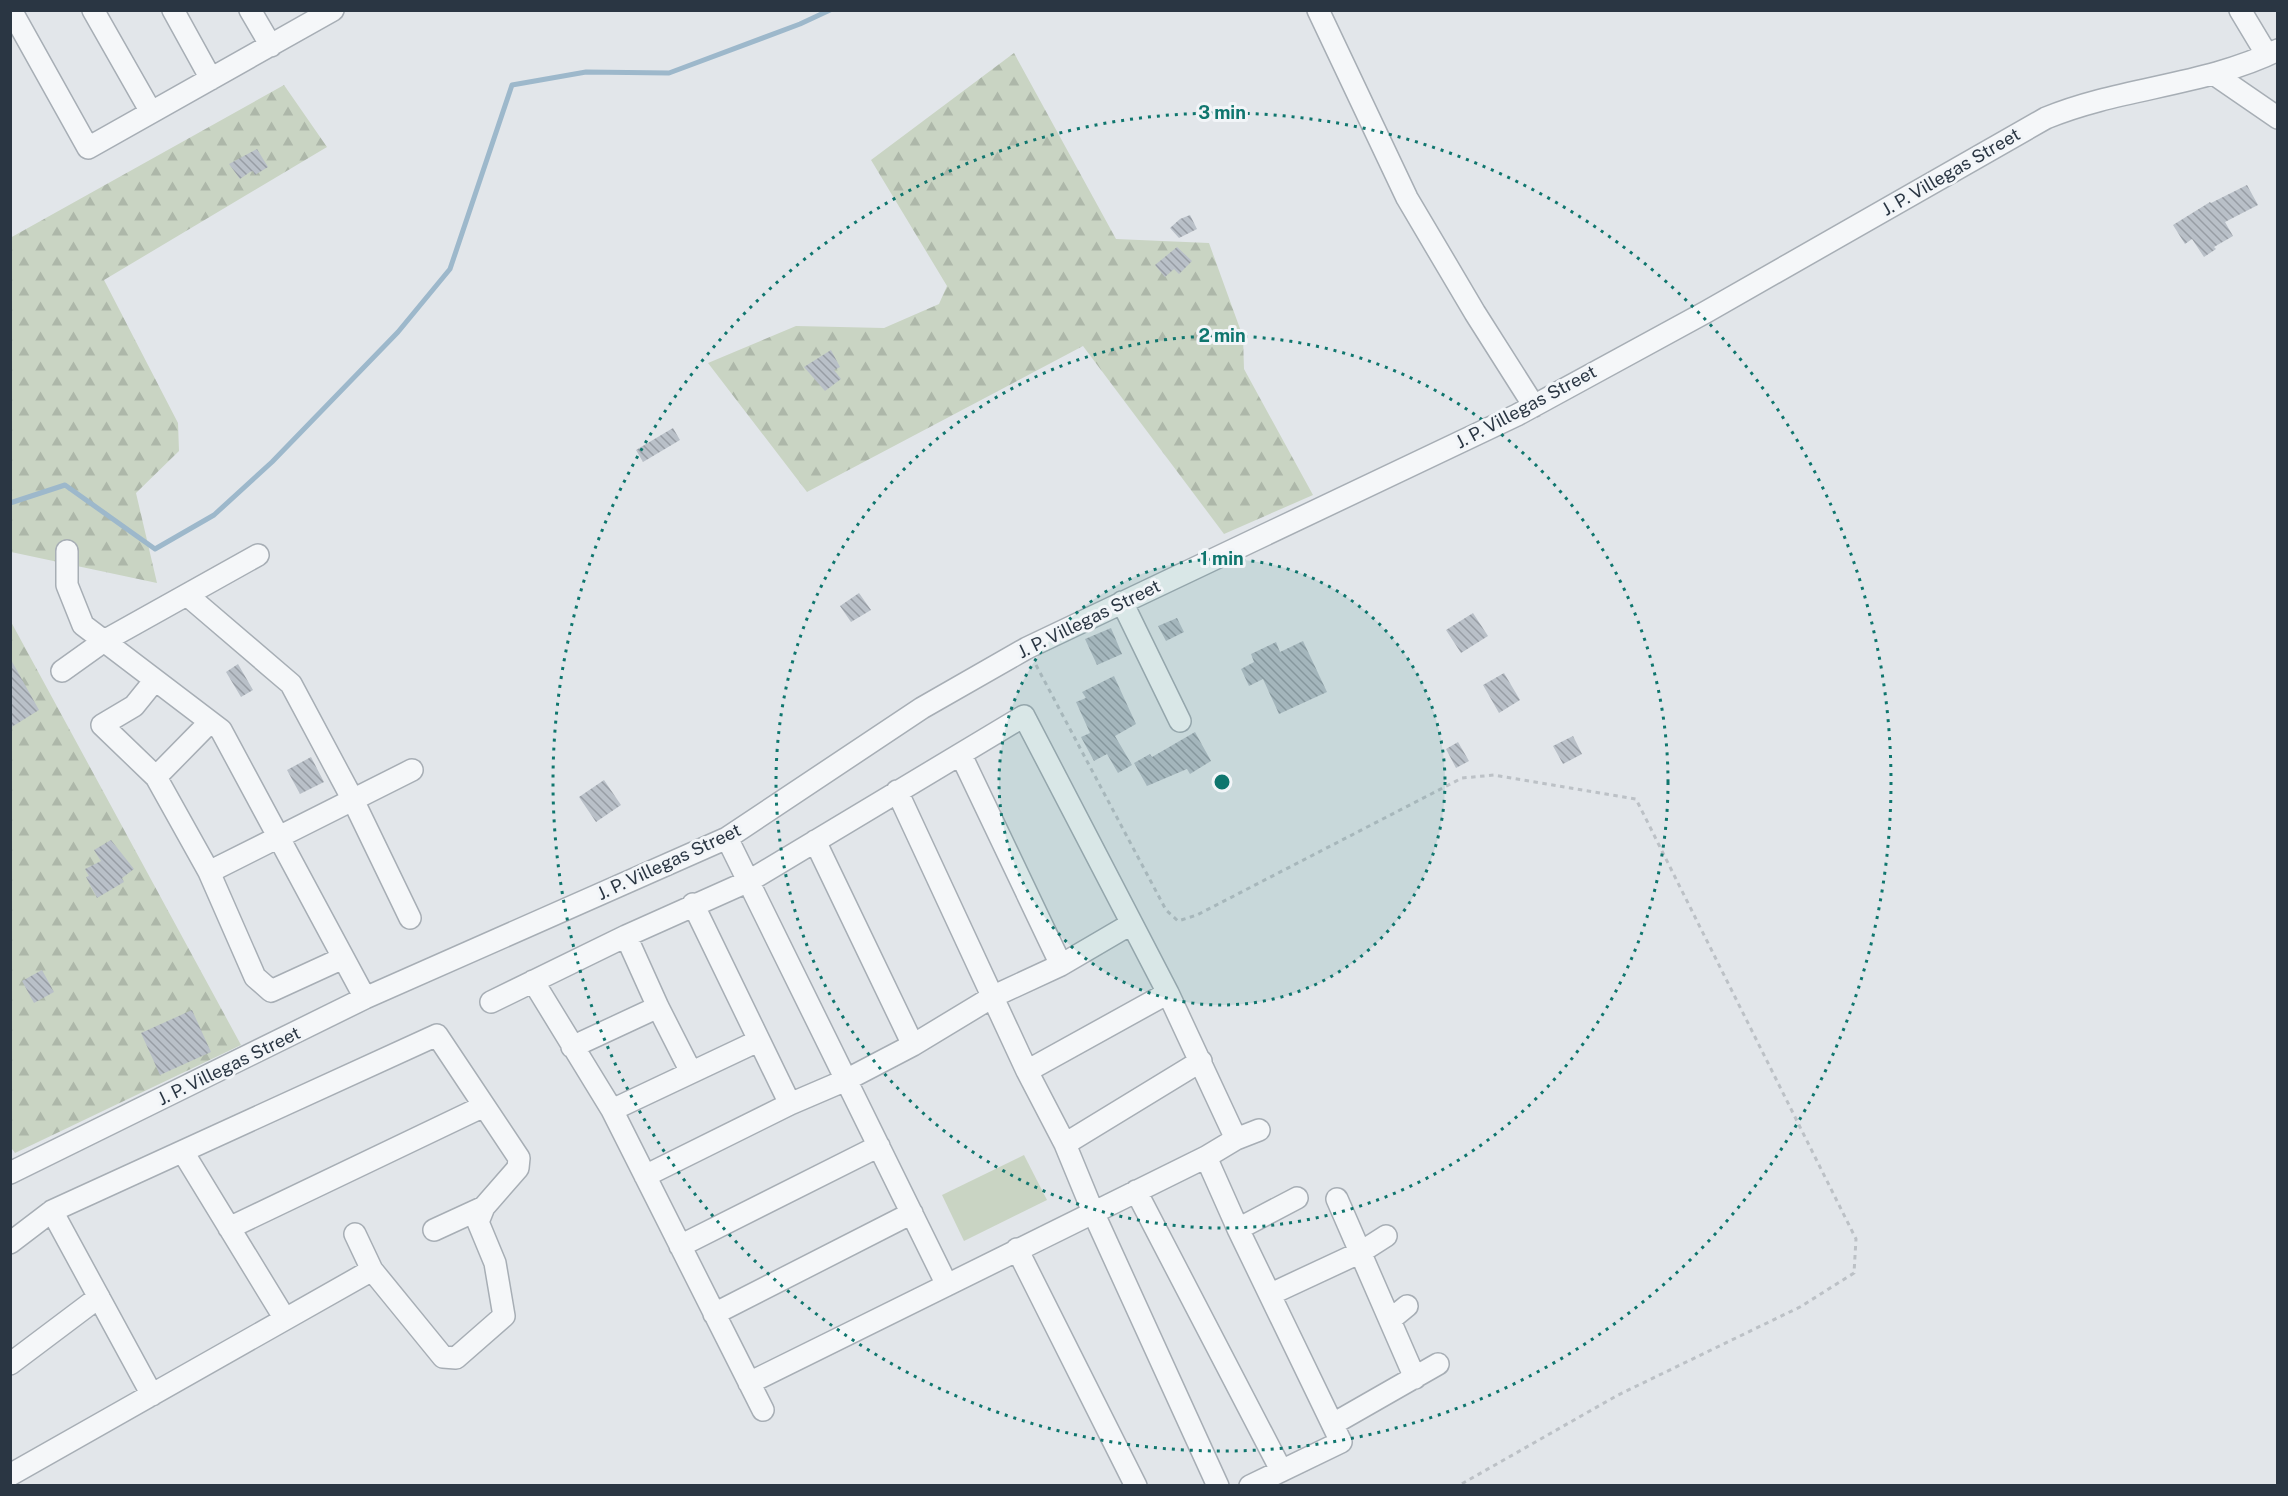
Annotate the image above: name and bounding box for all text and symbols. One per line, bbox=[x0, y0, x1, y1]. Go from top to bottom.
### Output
text: 3 min bbox=[1198, 102, 1246, 123]
street label: J. P. Villegas Street bbox=[1878, 123, 2024, 220]
text: 2 min bbox=[1198, 325, 1246, 346]
street label: J. P. Villegas Street bbox=[1452, 361, 1600, 453]
text: 1 min bbox=[1200, 548, 1244, 569]
street label: J. P. Villegas Street bbox=[1014, 575, 1164, 662]
centre of rings bbox=[1212, 772, 1232, 792]
street label: J. P. Villegas Street bbox=[594, 819, 744, 904]
street label: J. P. Villegas Street bbox=[154, 1022, 304, 1109]

